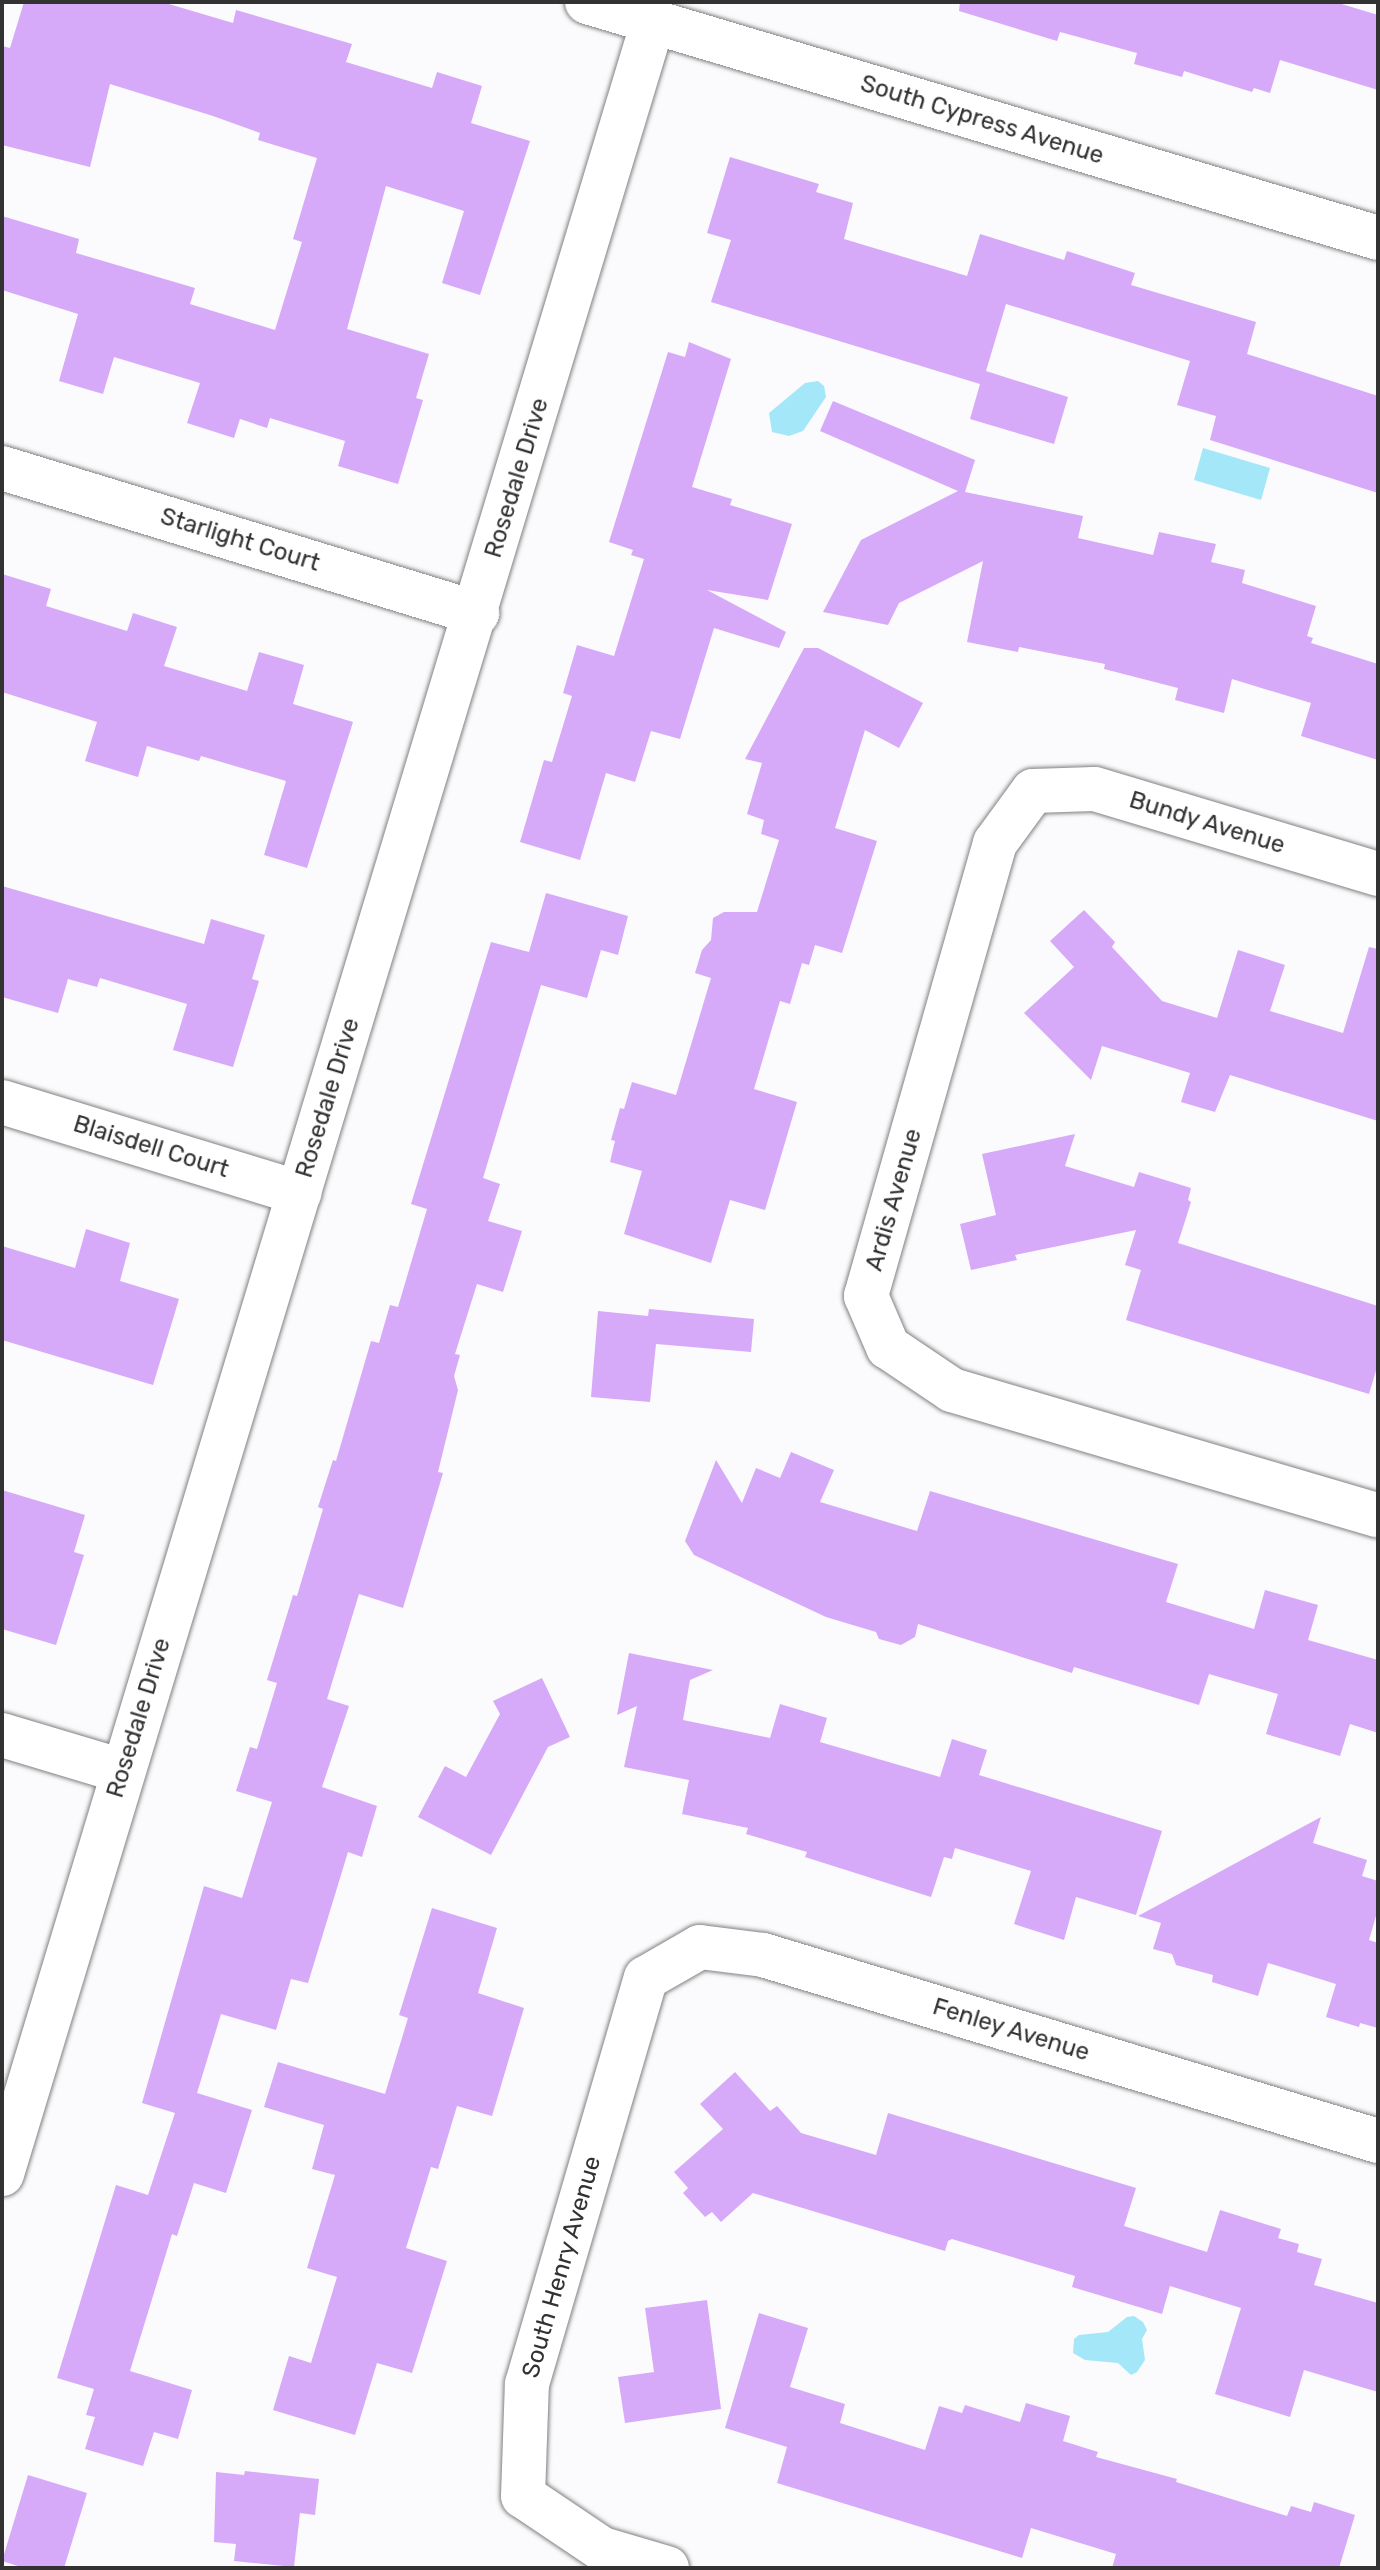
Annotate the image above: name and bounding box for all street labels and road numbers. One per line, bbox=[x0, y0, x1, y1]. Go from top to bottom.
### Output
street label: South Cypress Avenue bbox=[857, 69, 1107, 171]
street label: Rosedale Drive bbox=[479, 395, 555, 561]
street label: Starlight Court bbox=[157, 502, 323, 578]
street label: Bundy Avenue bbox=[1125, 785, 1289, 861]
street label: Rosedale Drive bbox=[290, 1015, 366, 1181]
street label: Blaisdell Court bbox=[70, 1110, 232, 1184]
street label: Ardis Avenue bbox=[860, 1125, 928, 1275]
street label: Rosedale Drive bbox=[101, 1635, 177, 1801]
street label: Fenley Avenue bbox=[929, 1992, 1093, 2068]
street label: South Henry Avenue bbox=[516, 2152, 608, 2382]

